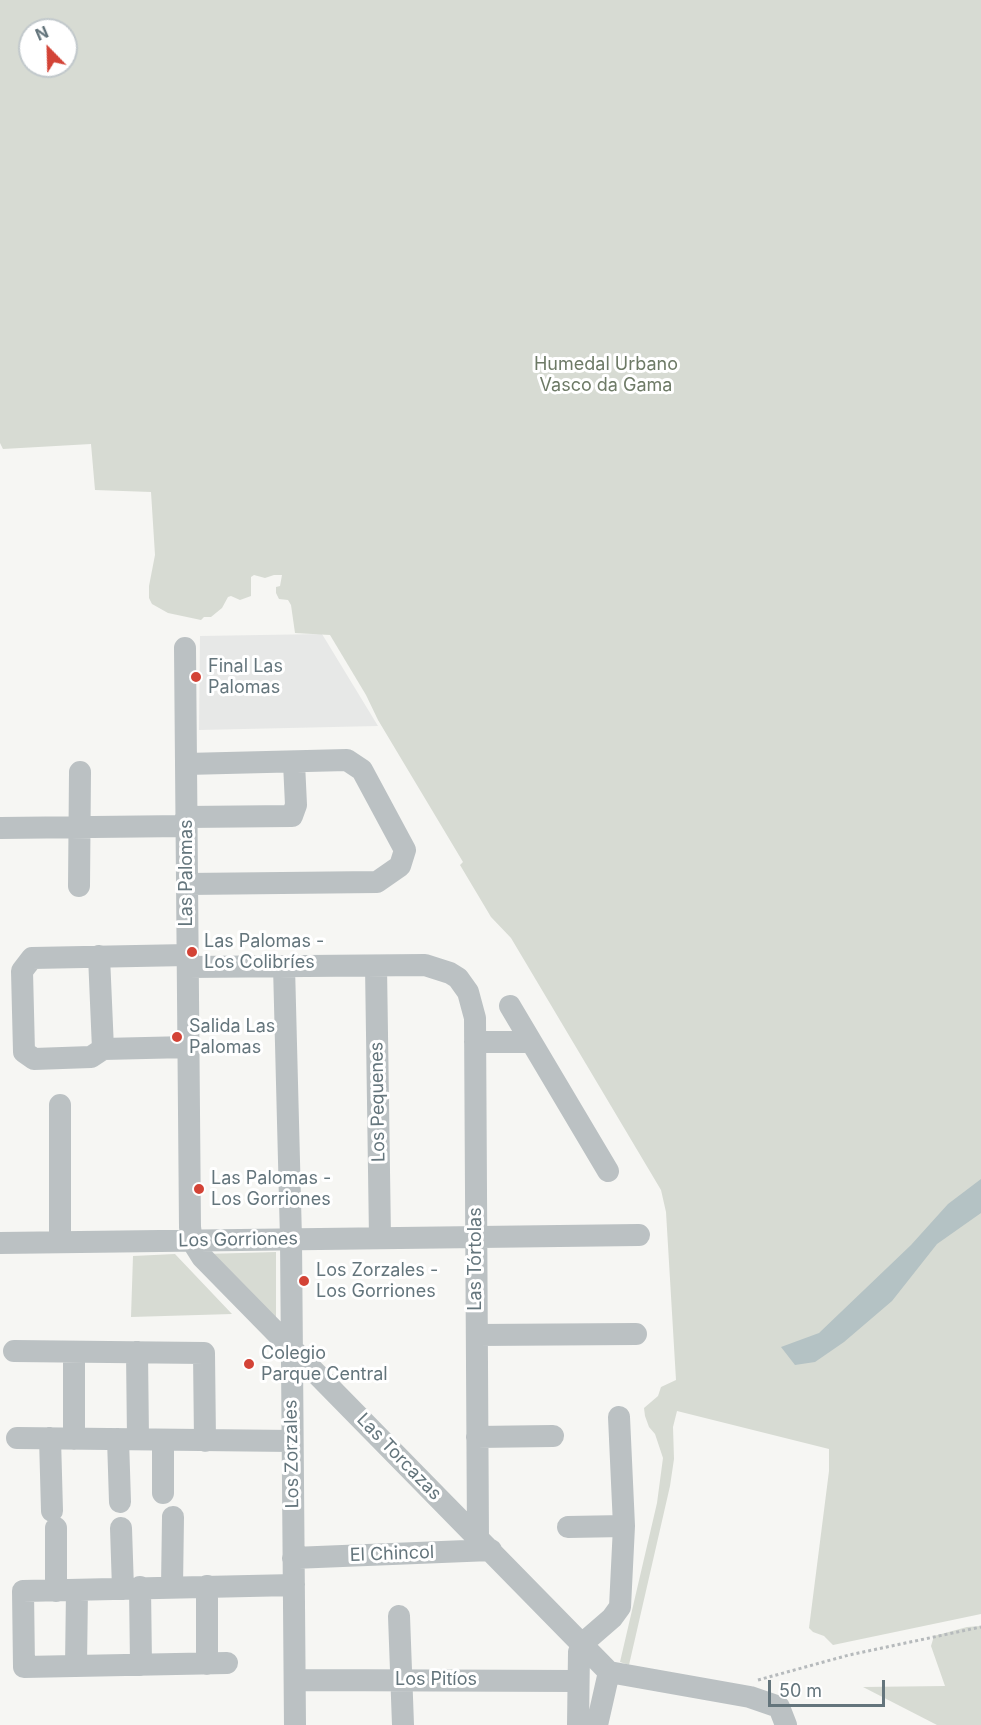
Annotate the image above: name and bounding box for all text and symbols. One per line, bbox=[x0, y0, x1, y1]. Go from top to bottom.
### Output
north arrow bbox=[18, 18, 78, 78]
text: N bbox=[32, 22, 51, 45]
park label: Humedal Urbano Vasco da Gama bbox=[534, 354, 678, 397]
place label: Final Las Palomas bbox=[208, 656, 283, 698]
marker: Final Las Palomas bbox=[189, 670, 203, 684]
street label: Las Palomas bbox=[176, 820, 198, 926]
place label: Las Palomas - Los Colibríes bbox=[204, 931, 324, 974]
marker: Las Palomas - Los Colibríes bbox=[185, 945, 199, 959]
place label: Salida Las Palomas bbox=[189, 1016, 275, 1058]
marker: Salida Las Palomas bbox=[170, 1030, 184, 1044]
street label: Los Pequenes bbox=[366, 1042, 390, 1162]
place label: Las Palomas - Los Gorriones bbox=[211, 1168, 331, 1210]
marker: Las Palomas - Los Gorriones bbox=[192, 1182, 206, 1196]
street label: Las Tórtolas bbox=[465, 1207, 487, 1311]
street label: Los Gorriones bbox=[178, 1228, 298, 1252]
place label: Los Zorzales - Los Gorriones bbox=[316, 1260, 438, 1302]
marker: Los Zorzales - Los Gorriones bbox=[297, 1274, 311, 1288]
place label: Colegio Parque Central bbox=[261, 1343, 388, 1386]
marker: Colegio Parque Central bbox=[242, 1357, 256, 1371]
street label: Los Zorzales bbox=[280, 1399, 304, 1509]
street label: Las Torcazas bbox=[352, 1409, 446, 1505]
street label: El Chincol bbox=[349, 1542, 435, 1566]
scale bar bbox=[771, 1668, 888, 1706]
street label: Los Pitíos bbox=[395, 1669, 477, 1691]
text: 50 m bbox=[779, 1680, 822, 1701]

